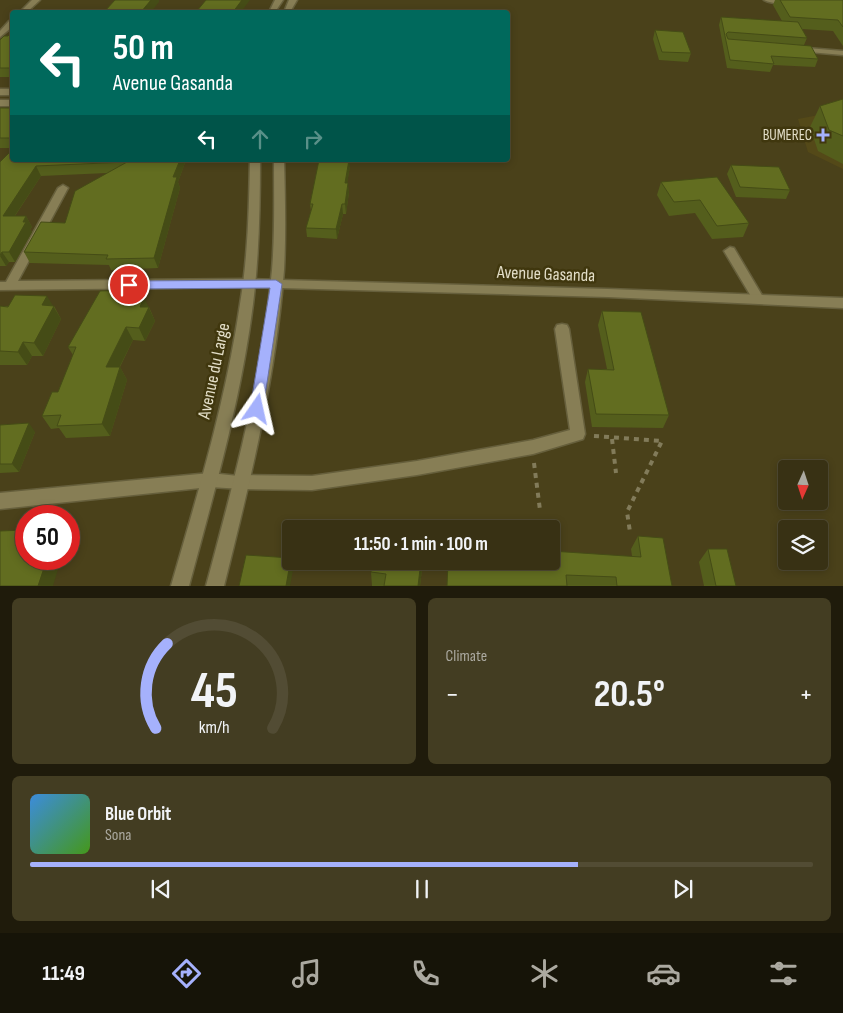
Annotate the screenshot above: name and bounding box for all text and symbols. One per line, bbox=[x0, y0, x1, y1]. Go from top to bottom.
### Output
text: 50 m bbox=[113, 27, 174, 70]
icon: left bbox=[30, 30, 95, 95]
text: Avenue Gasanda bbox=[113, 70, 233, 97]
icon: left bbox=[193, 125, 221, 153]
icon: ahead bbox=[246, 125, 274, 153]
icon: right bbox=[299, 125, 327, 153]
place label: BUMEREC bbox=[763, 126, 812, 145]
marker: BUMEREC bbox=[816, 128, 830, 142]
street label: Avenue Gasanda bbox=[496, 262, 595, 286]
pin bbox=[108, 264, 150, 306]
icon: arrive bbox=[115, 271, 143, 299]
street label: Avenue du Large bbox=[193, 321, 234, 422]
position arrow bbox=[230, 382, 282, 434]
north arrow bbox=[778, 460, 828, 510]
map controls bbox=[778, 460, 828, 570]
speed limit sign: 50 bbox=[15, 505, 80, 570]
button: layers bbox=[778, 520, 828, 570]
text: 11:50 · 1 min · 100 m bbox=[354, 533, 488, 556]
text: Climate bbox=[446, 647, 487, 666]
text: 45 bbox=[190, 660, 237, 723]
text: 20.5° bbox=[594, 672, 665, 717]
text: − bbox=[446, 678, 459, 711]
text: + bbox=[799, 678, 813, 711]
text: km/h bbox=[198, 717, 229, 738]
text: Blue Orbit bbox=[105, 803, 171, 826]
text: Sona bbox=[105, 826, 132, 845]
icon: previous bbox=[147, 875, 175, 903]
icon: pause bbox=[408, 875, 436, 903]
icon: next bbox=[669, 875, 697, 903]
icon: directions bbox=[169, 956, 204, 991]
icon: music bbox=[289, 956, 324, 991]
icon: phone bbox=[408, 956, 443, 991]
icon: climate bbox=[527, 956, 562, 991]
icon: car bbox=[646, 956, 681, 991]
icon: filters bbox=[766, 956, 801, 991]
text: 11:49 bbox=[42, 960, 85, 987]

